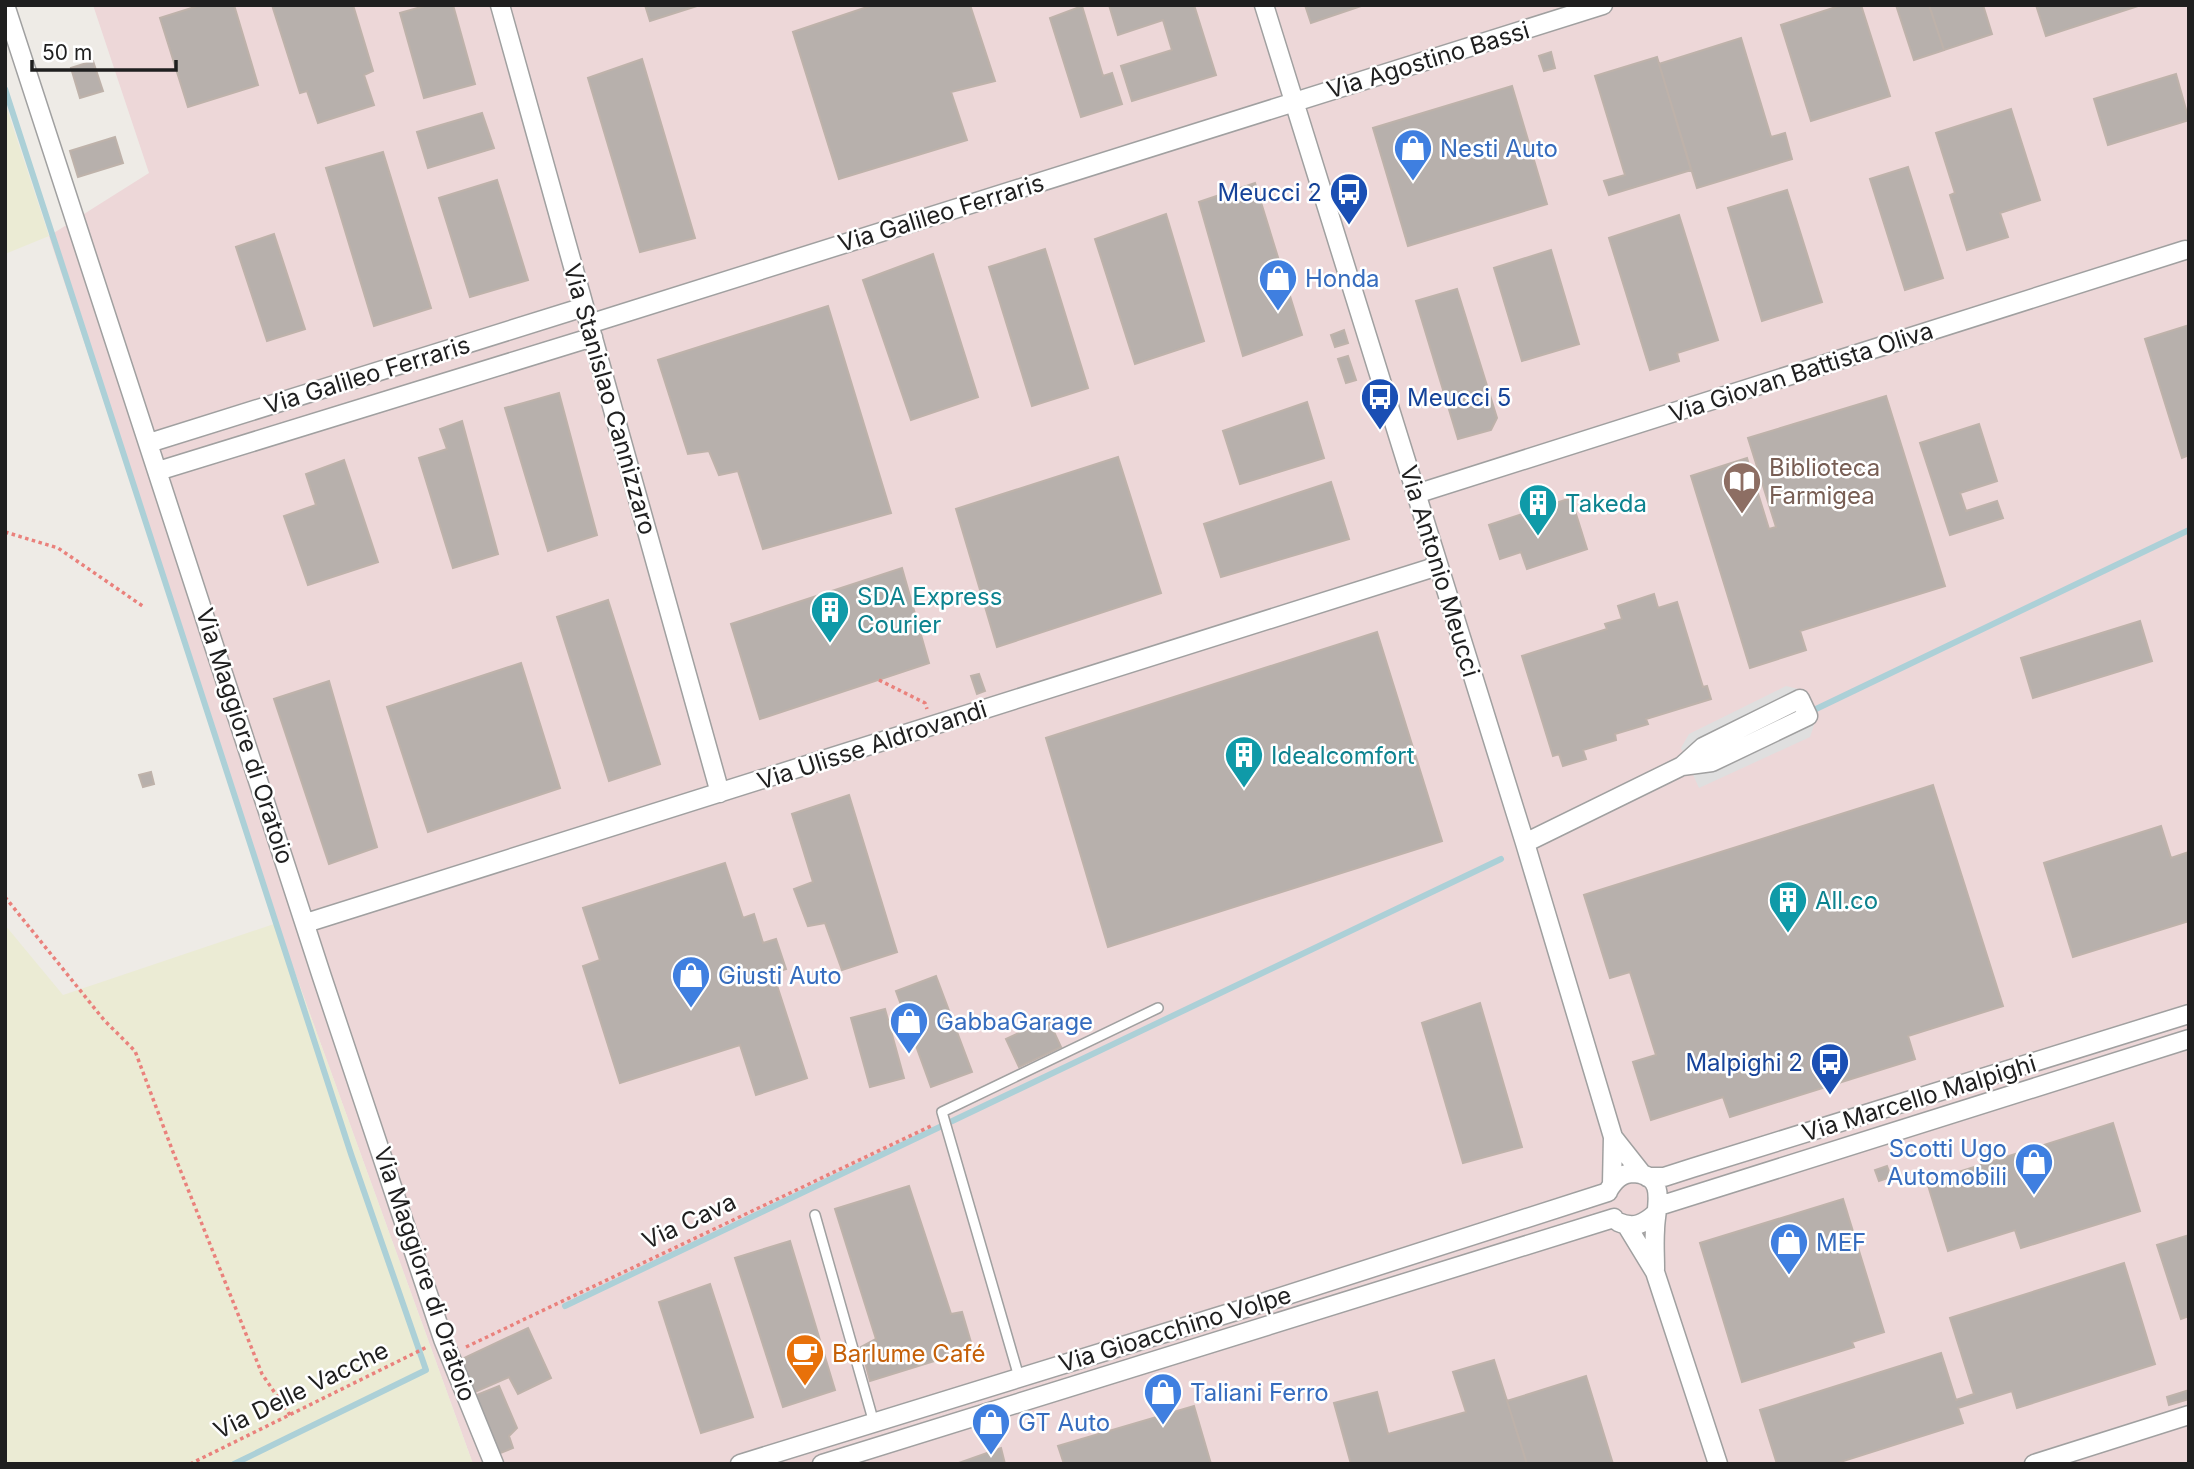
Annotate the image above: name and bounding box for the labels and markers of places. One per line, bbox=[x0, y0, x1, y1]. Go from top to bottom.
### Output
shop icon: Nesti Auto bbox=[1392, 127, 1434, 182]
place label: Nesti Auto bbox=[1440, 134, 1558, 163]
bus stop icon: Meucci 2 bbox=[1328, 171, 1370, 226]
place label: Meucci 2 bbox=[1218, 178, 1322, 207]
shop icon: Honda bbox=[1257, 257, 1299, 312]
place label: Honda bbox=[1305, 264, 1380, 293]
bus stop icon: Meucci 5 bbox=[1359, 376, 1401, 431]
place label: Meucci 5 bbox=[1407, 383, 1511, 412]
place label: Biblioteca Farmigea bbox=[1769, 453, 1880, 510]
library icon: Biblioteca Farmigea bbox=[1721, 460, 1763, 515]
building icon: Takeda bbox=[1517, 482, 1559, 537]
place label: Takeda bbox=[1565, 489, 1647, 518]
place label: SDA Express Courier bbox=[857, 582, 1002, 639]
building icon: SDA Express Courier bbox=[809, 589, 851, 644]
building icon: Idealcomfort bbox=[1223, 734, 1265, 789]
place label: Idealcomfort bbox=[1271, 741, 1415, 770]
building icon: All.co bbox=[1767, 879, 1809, 934]
place label: All.co bbox=[1815, 886, 1878, 915]
shop icon: Giusti Auto bbox=[670, 954, 712, 1009]
place label: Giusti Auto bbox=[718, 961, 842, 990]
shop icon: GabbaGarage bbox=[888, 1000, 930, 1055]
place label: GabbaGarage bbox=[936, 1007, 1093, 1036]
bus stop icon: Malpighi 2 bbox=[1809, 1041, 1851, 1096]
place label: Malpighi 2 bbox=[1685, 1048, 1803, 1077]
place label: Scotti Ugo Automobili bbox=[1887, 1134, 2007, 1191]
shop icon: Scotti Ugo Automobili bbox=[2013, 1141, 2055, 1196]
shop icon: MEF bbox=[1768, 1221, 1810, 1276]
place label: MEF bbox=[1816, 1228, 1866, 1257]
cafe icon: Barlume Café bbox=[784, 1332, 826, 1387]
place label: Barlume Café bbox=[832, 1339, 986, 1368]
shop icon: Taliani Ferro bbox=[1142, 1371, 1184, 1426]
place label: Taliani Ferro bbox=[1190, 1378, 1329, 1407]
shop icon: GT Auto bbox=[970, 1401, 1012, 1456]
place label: GT Auto bbox=[1018, 1408, 1110, 1437]

